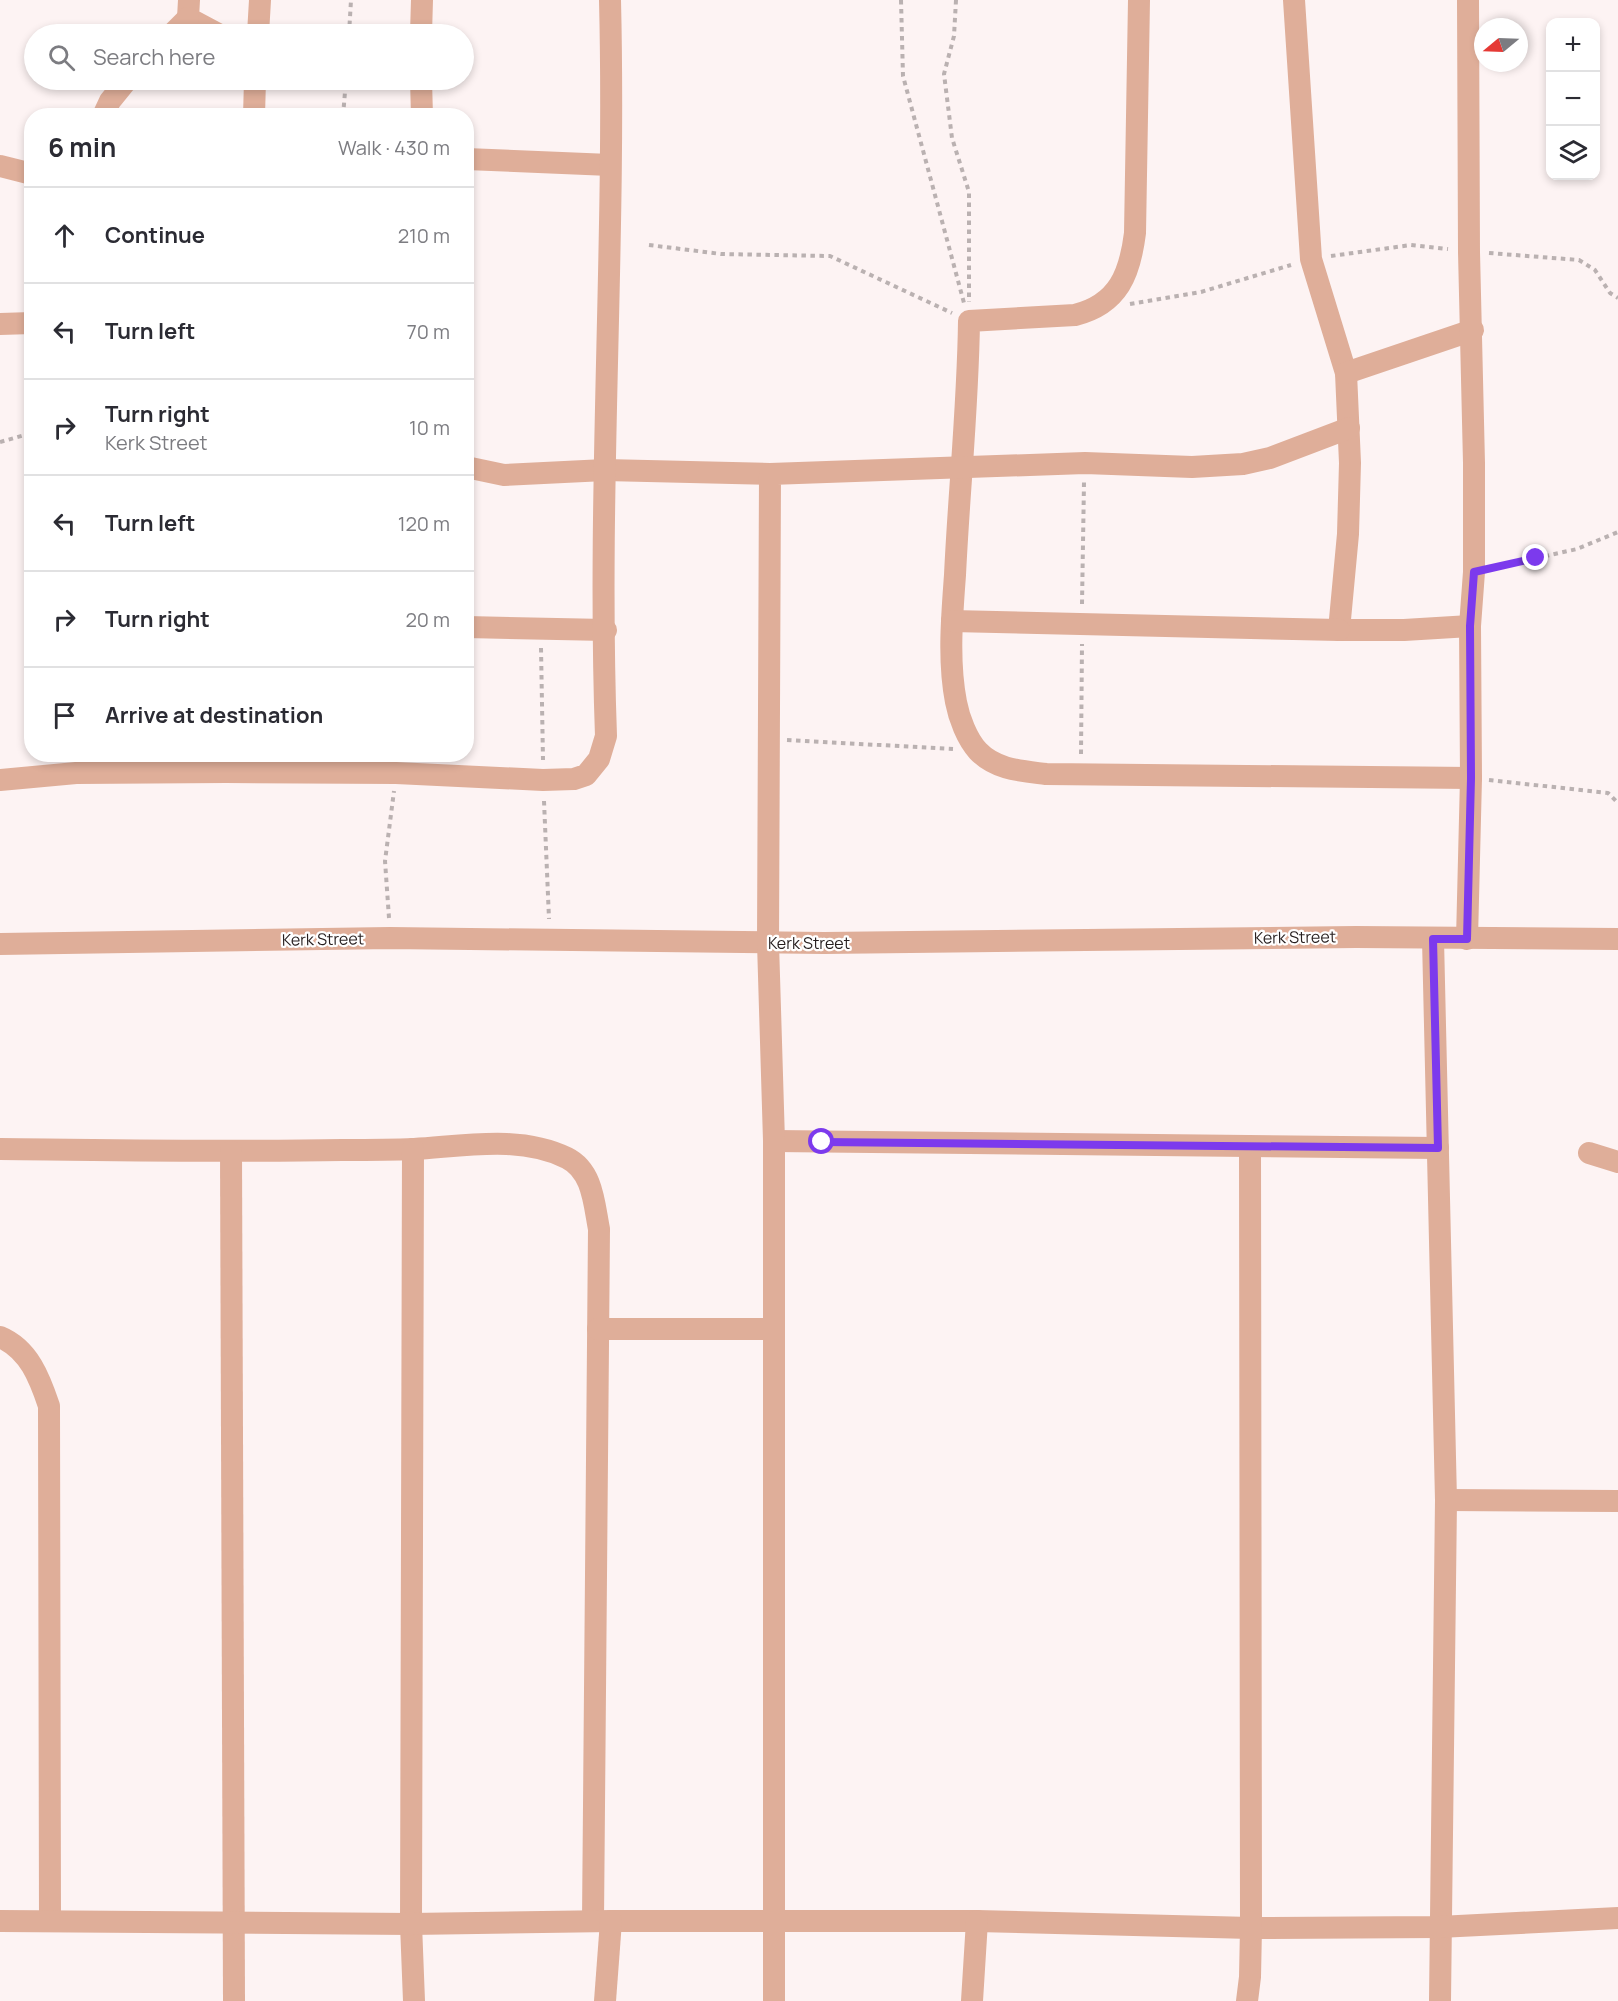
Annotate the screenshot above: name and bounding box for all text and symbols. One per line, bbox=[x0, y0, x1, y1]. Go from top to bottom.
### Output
north arrow bbox=[1474, 18, 1528, 72]
map controls bbox=[1546, 18, 1600, 180]
button: + bbox=[1546, 18, 1600, 72]
search box bbox=[24, 24, 474, 90]
icon: search bbox=[45, 41, 78, 74]
text: Search here bbox=[93, 42, 215, 72]
button: − bbox=[1546, 72, 1600, 126]
button: layers bbox=[1546, 126, 1600, 180]
text: 6 min bbox=[48, 129, 116, 165]
text: Walk · 430 m bbox=[338, 134, 450, 161]
icon: ahead bbox=[48, 219, 81, 252]
text: Continue bbox=[105, 220, 205, 250]
text: 210 m bbox=[398, 222, 450, 249]
icon: left bbox=[48, 315, 81, 348]
text: Turn left bbox=[105, 316, 195, 346]
text: 70 m bbox=[407, 318, 450, 345]
text: Turn right bbox=[105, 399, 210, 429]
icon: right bbox=[48, 411, 81, 444]
text: 10 m bbox=[409, 414, 450, 441]
text: Kerk Street bbox=[105, 429, 208, 456]
icon: left bbox=[48, 507, 81, 540]
text: Turn left bbox=[105, 508, 195, 538]
text: 120 m bbox=[398, 510, 450, 537]
route end bbox=[1522, 544, 1548, 570]
icon: right bbox=[48, 603, 81, 636]
text: Turn right bbox=[105, 604, 210, 634]
text: 20 m bbox=[405, 606, 450, 633]
icon: arrive bbox=[48, 699, 81, 732]
text: Arrive at destination bbox=[105, 700, 323, 730]
street label: Kerk Street bbox=[1254, 925, 1336, 949]
street label: Kerk Street bbox=[282, 927, 364, 951]
street label: Kerk Street bbox=[768, 932, 850, 954]
route start bbox=[808, 1128, 834, 1154]

